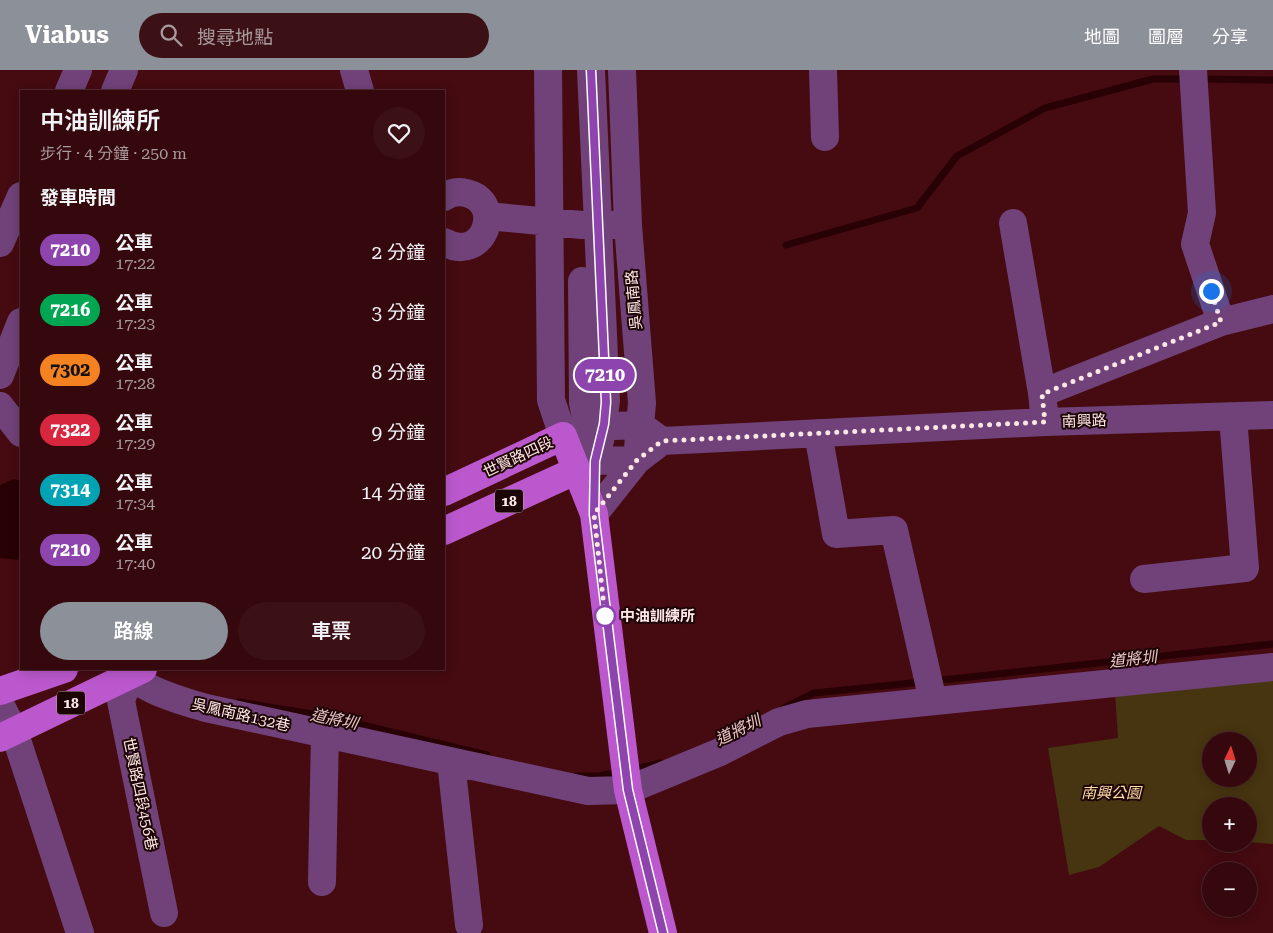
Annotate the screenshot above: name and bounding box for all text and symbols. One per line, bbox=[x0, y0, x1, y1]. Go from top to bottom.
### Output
search box bbox=[139, 13, 489, 58]
text: Viabus bbox=[25, 21, 109, 49]
icon: search bbox=[157, 21, 185, 49]
text: 搜尋地點 bbox=[197, 26, 273, 49]
text: 地圖 bbox=[1084, 26, 1120, 47]
text: 圖層 bbox=[1148, 26, 1184, 47]
text: 分享 bbox=[1212, 26, 1248, 47]
text: 中油訓練所 bbox=[40, 107, 160, 135]
button: heart bbox=[373, 107, 425, 159]
text: 步行 · 4 分鐘 · 250 m bbox=[40, 144, 187, 163]
text: 發車時間 bbox=[40, 186, 116, 209]
text: 公車 bbox=[115, 231, 153, 254]
text: 7210 bbox=[50, 239, 90, 260]
text: 2 分鐘 bbox=[372, 241, 425, 264]
text: 17:22 bbox=[115, 254, 155, 273]
street label: 吳鳳南路 bbox=[622, 269, 646, 331]
your location bbox=[1199, 279, 1224, 304]
text: 公車 bbox=[115, 291, 153, 314]
text: 7216 bbox=[50, 299, 90, 320]
text: 3 分鐘 bbox=[372, 301, 425, 324]
text: 17:23 bbox=[115, 314, 155, 333]
text: 公車 bbox=[115, 351, 153, 374]
text: 7302 bbox=[50, 359, 90, 380]
line badge: 7210 bbox=[570, 359, 640, 391]
text: 8 分鐘 bbox=[372, 361, 425, 384]
text: 7210 bbox=[585, 364, 625, 385]
text: 17:28 bbox=[115, 374, 155, 393]
text: 公車 bbox=[115, 411, 153, 434]
street label: 南興路 bbox=[1061, 411, 1107, 431]
text: 7322 bbox=[50, 419, 90, 440]
text: 9 分鐘 bbox=[372, 421, 425, 444]
street label: 世賢路四段 bbox=[480, 433, 556, 481]
text: 17:29 bbox=[115, 434, 155, 453]
text: 公車 bbox=[115, 471, 153, 494]
text: 7314 bbox=[50, 479, 90, 500]
text: 14 分鐘 bbox=[361, 481, 425, 504]
road number: 18 bbox=[495, 490, 523, 512]
text: 17:34 bbox=[115, 494, 155, 513]
text: 公車 bbox=[115, 531, 153, 554]
text: 7210 bbox=[50, 539, 90, 560]
text: 20 分鐘 bbox=[361, 541, 425, 564]
text: 17:40 bbox=[115, 554, 155, 573]
button: 路線 bbox=[40, 602, 228, 660]
button: 車票 bbox=[238, 602, 425, 660]
marker: 中油訓練所 bbox=[594, 605, 616, 627]
place label: 中油訓練所 bbox=[620, 607, 695, 625]
water label: 道將圳 bbox=[1108, 647, 1160, 671]
road number: 18 bbox=[57, 692, 85, 714]
street label: 吳鳳南路132巷 bbox=[190, 695, 292, 735]
water label: 道將圳 bbox=[309, 705, 361, 734]
water label: 道將圳 bbox=[712, 710, 766, 749]
north arrow bbox=[1202, 732, 1258, 788]
map controls bbox=[1202, 732, 1257, 917]
street label: 世賢路四段456巷 bbox=[119, 736, 161, 852]
park label: 南興公園 bbox=[1081, 784, 1143, 802]
button: + bbox=[1202, 797, 1257, 852]
button: − bbox=[1202, 862, 1257, 917]

